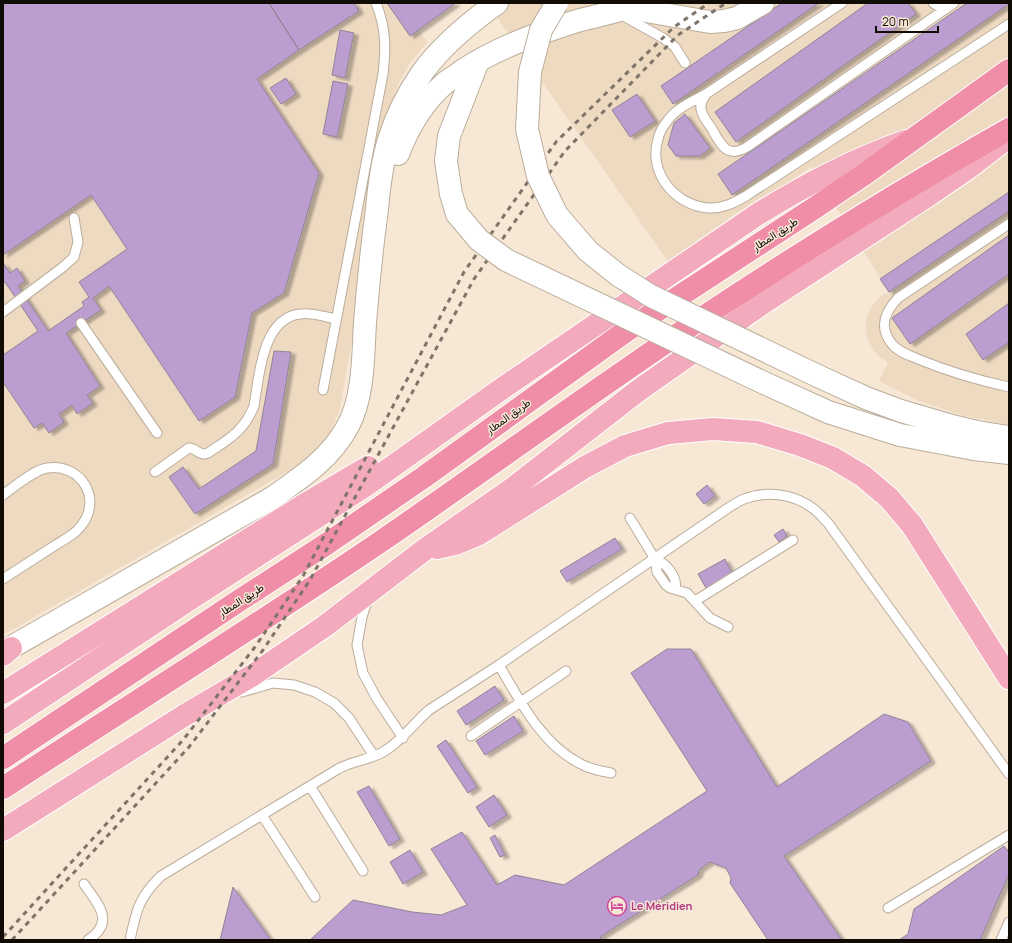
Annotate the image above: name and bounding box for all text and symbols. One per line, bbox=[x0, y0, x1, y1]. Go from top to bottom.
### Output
scale bar bbox=[876, 8, 938, 34]
text: 20 m bbox=[882, 13, 909, 30]
street label: طريق المطار bbox=[748, 213, 800, 254]
street label: طريق المطار bbox=[482, 394, 533, 437]
street label: طريق المطار bbox=[214, 579, 266, 620]
hotel icon: Le Méridien bbox=[606, 895, 628, 917]
place label: Le Méridien bbox=[631, 898, 693, 913]

